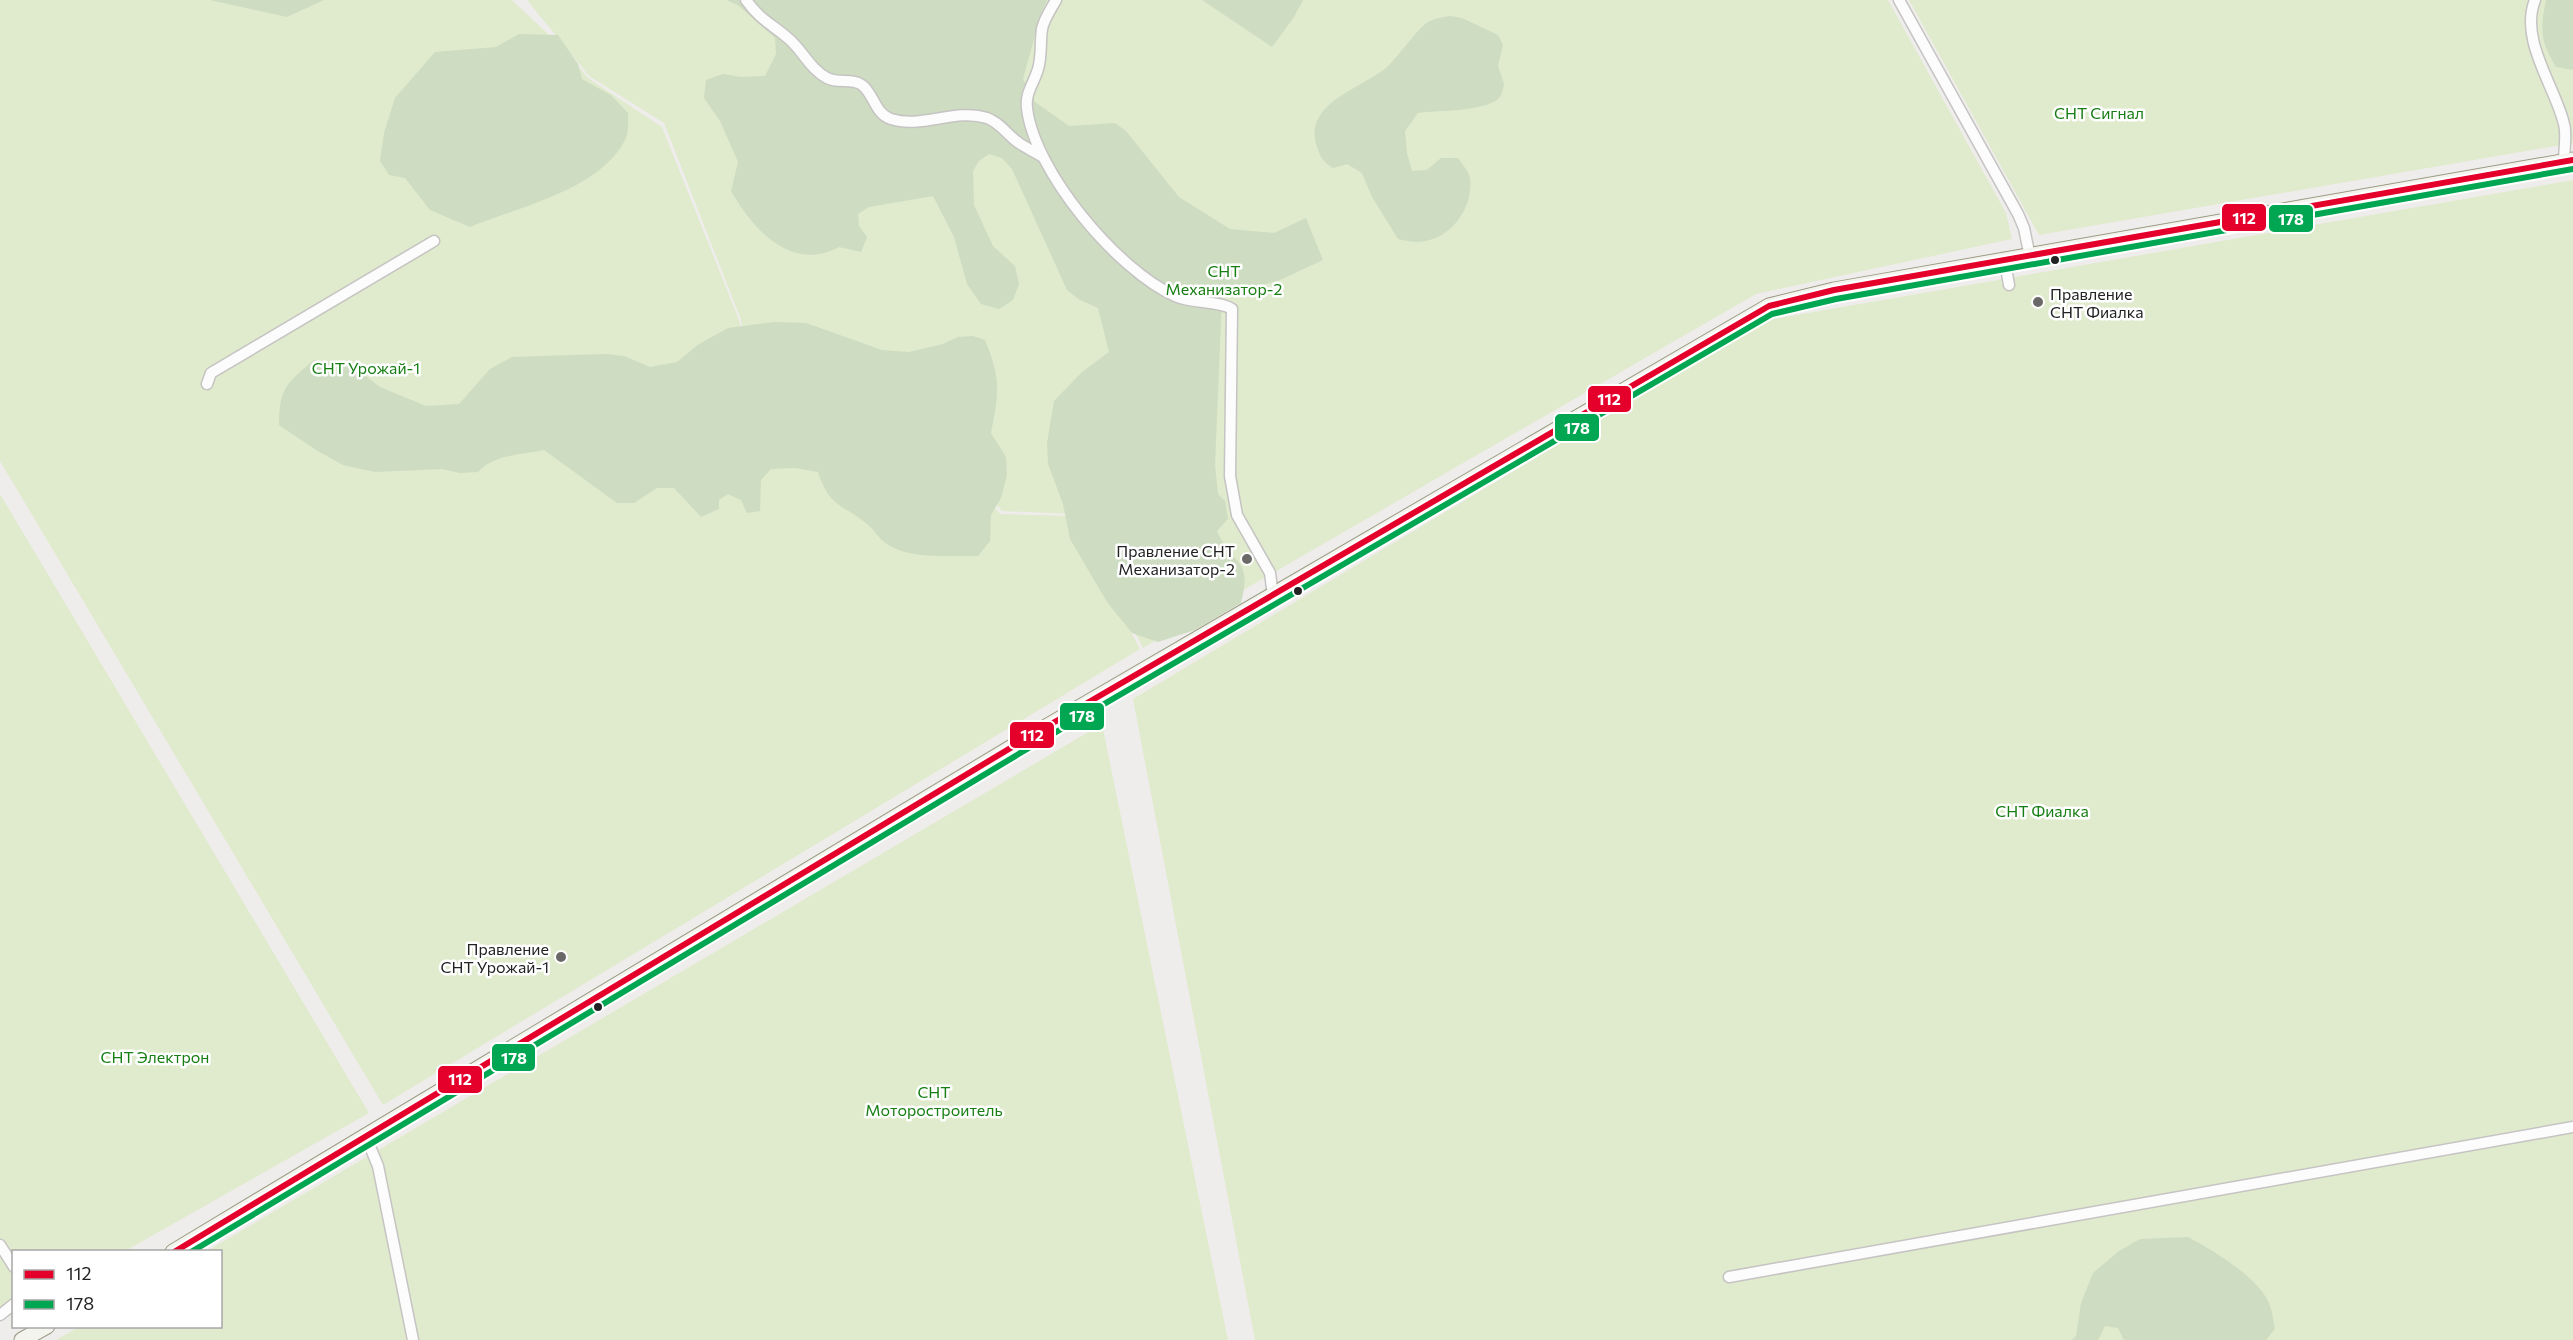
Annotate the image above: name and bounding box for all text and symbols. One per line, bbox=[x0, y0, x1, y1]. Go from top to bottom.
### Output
park label: СНТ Сигнал bbox=[2054, 103, 2144, 122]
line badge: 112 bbox=[2221, 203, 2267, 232]
line badge: 178 bbox=[2268, 204, 2314, 233]
text: 112 bbox=[2232, 208, 2256, 227]
text: 178 bbox=[2278, 209, 2304, 228]
unlabelled marker bbox=[2049, 254, 2061, 266]
park label: СНТ Механизатор-2 bbox=[1166, 261, 1283, 298]
place label: Правление СНТ Фиалка bbox=[2050, 284, 2144, 321]
marker: Правление СНТ Фиалка bbox=[2031, 295, 2045, 309]
park label: СНТ Урожай-1 bbox=[312, 358, 420, 377]
line badge: 112 bbox=[1587, 385, 1632, 413]
text: 112 bbox=[1597, 389, 1621, 408]
line badge: 178 bbox=[1554, 413, 1600, 442]
text: 178 bbox=[1564, 418, 1590, 437]
place label: Правление СНТ Механизатор-2 bbox=[1116, 541, 1235, 578]
marker: Правление СНТ Механизатор-2 bbox=[1240, 552, 1254, 566]
unlabelled marker bbox=[1292, 585, 1304, 597]
line badge: 178 bbox=[1059, 702, 1105, 731]
text: 178 bbox=[1069, 706, 1095, 725]
line badge: 112 bbox=[1009, 721, 1055, 749]
text: 112 bbox=[1020, 725, 1044, 744]
park label: СНТ Фиалка bbox=[1995, 801, 2089, 820]
place label: Правление СНТ Урожай-1 bbox=[441, 939, 549, 976]
marker: Правление СНТ Урожай-1 bbox=[554, 950, 568, 964]
unlabelled marker bbox=[592, 1001, 604, 1013]
line badge: 178 bbox=[491, 1043, 536, 1072]
park label: СНТ Электрон bbox=[101, 1047, 209, 1066]
text: 178 bbox=[501, 1048, 527, 1067]
line badge: 112 bbox=[437, 1065, 483, 1094]
text: 112 bbox=[448, 1069, 472, 1088]
park label: СНТ Моторостроитель bbox=[865, 1082, 1003, 1119]
legend bbox=[12, 1250, 222, 1328]
text: 112 bbox=[66, 1262, 91, 1284]
text: 178 bbox=[66, 1292, 94, 1314]

